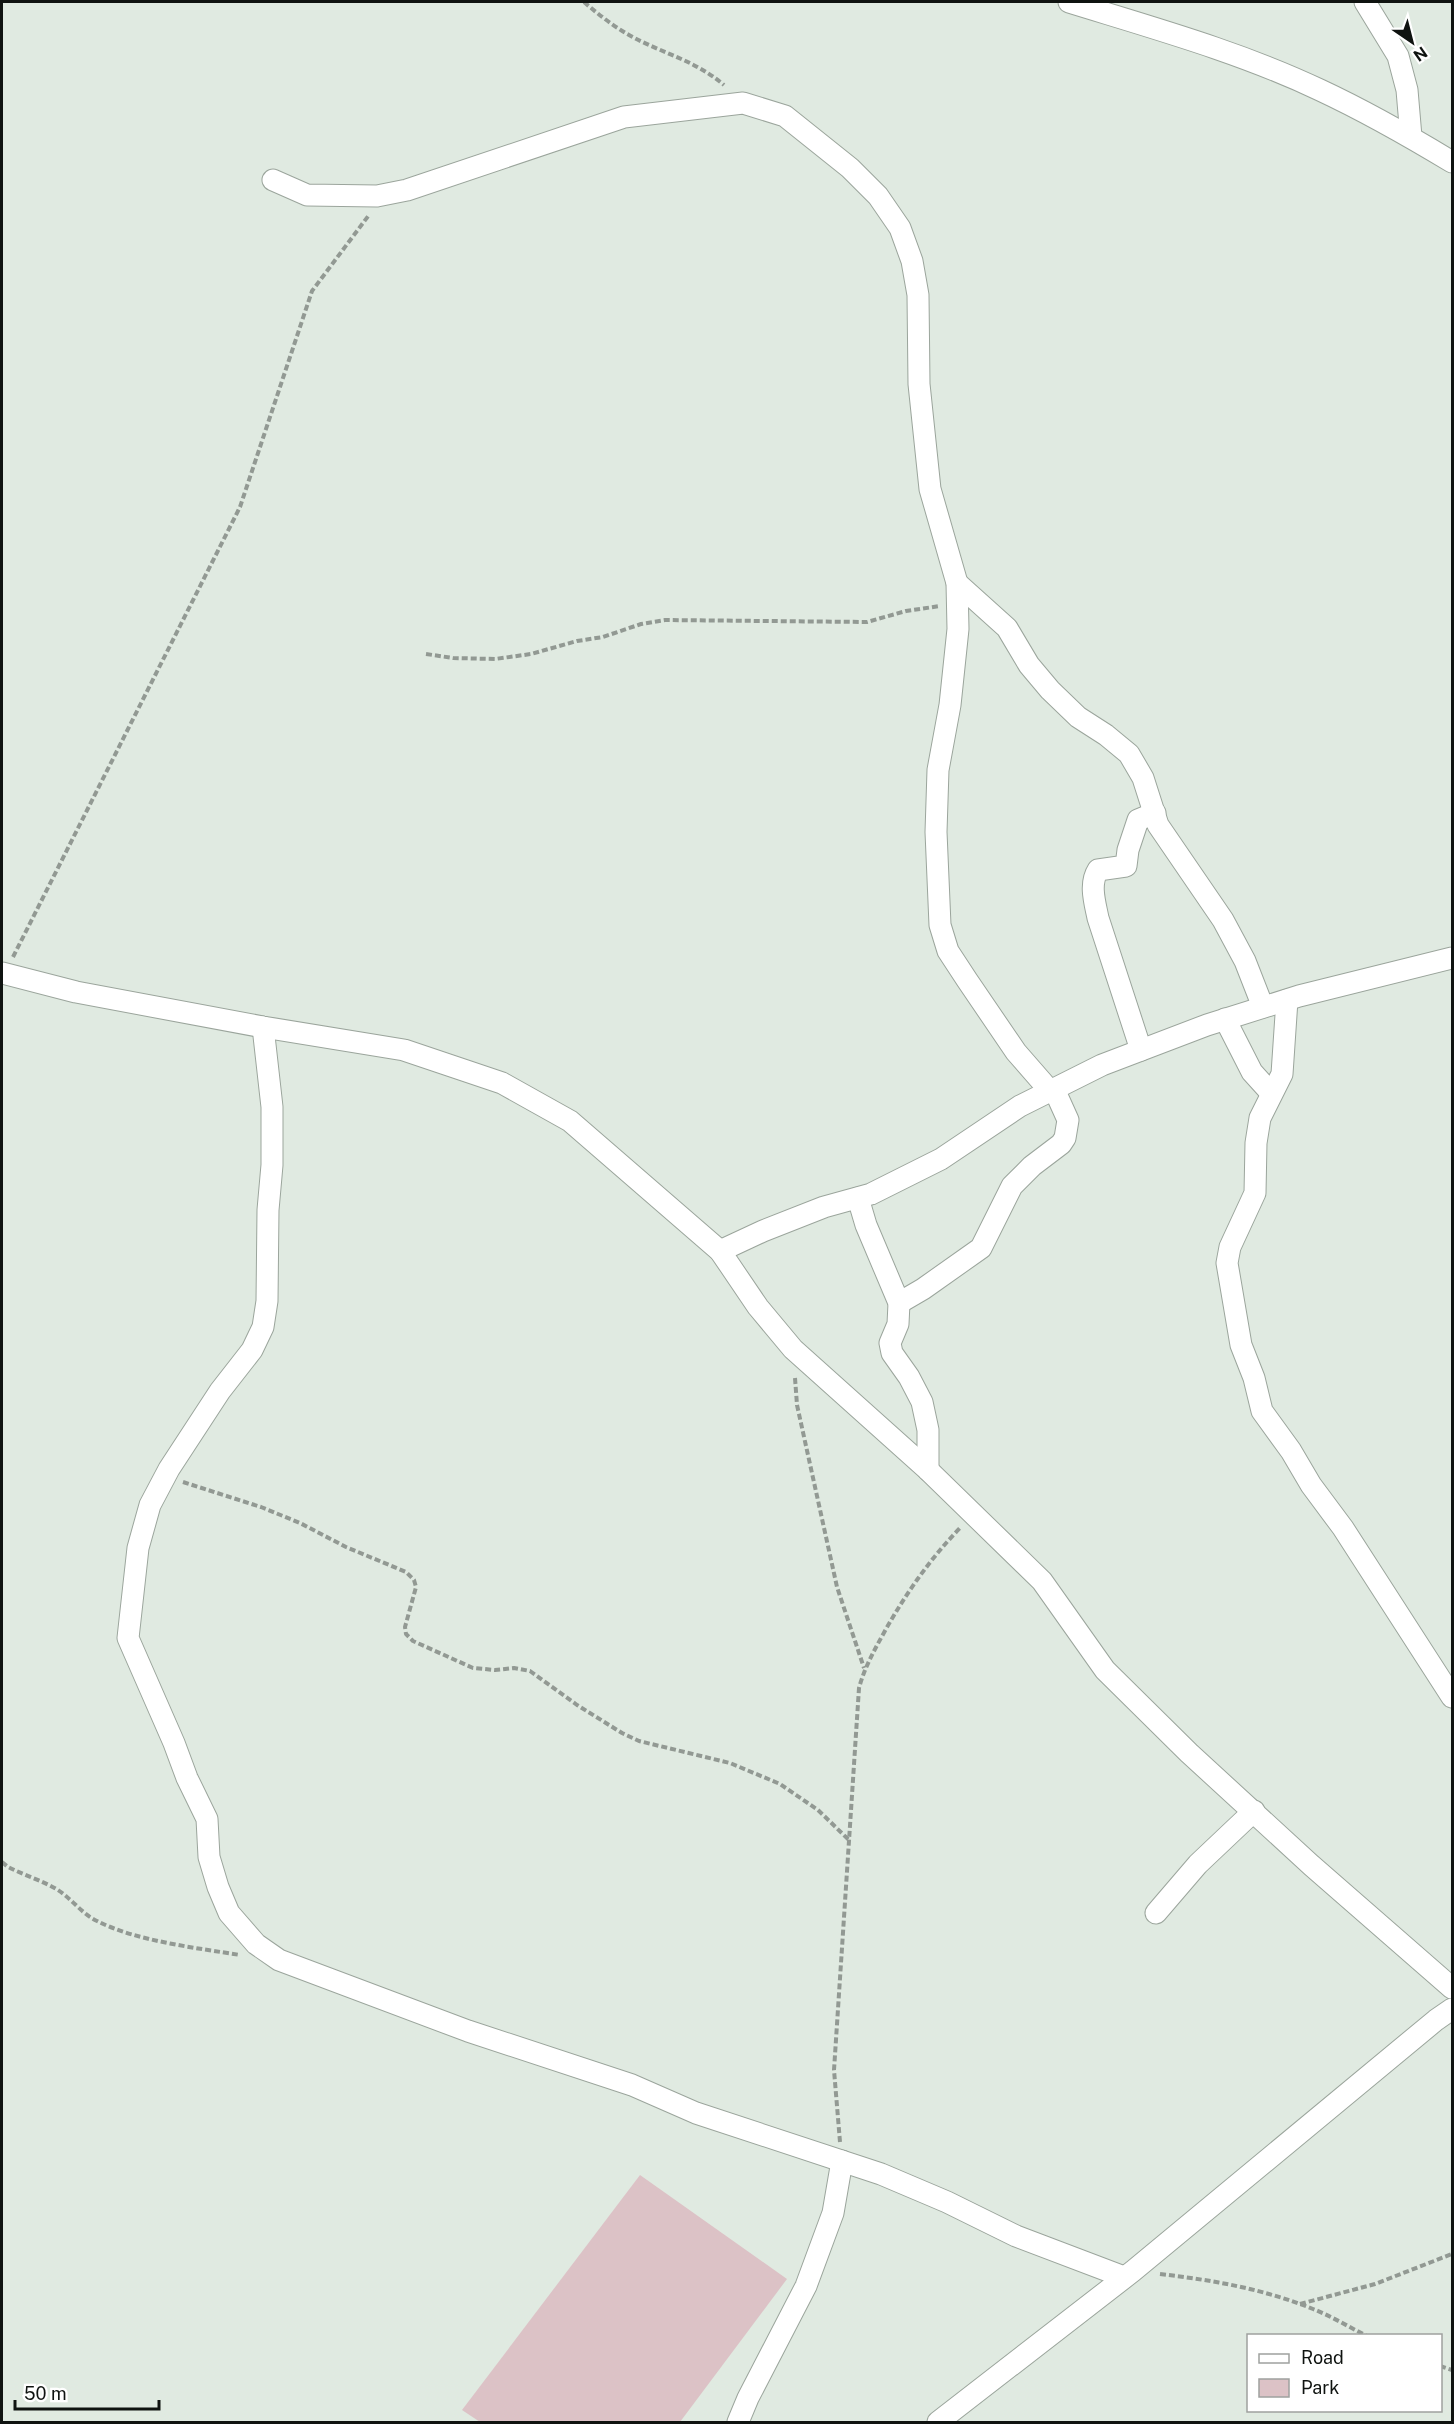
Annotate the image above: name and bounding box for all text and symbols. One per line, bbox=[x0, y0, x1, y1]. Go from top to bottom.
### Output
north arrow bbox=[1382, 12, 1442, 72]
text: N bbox=[1410, 43, 1431, 65]
legend bbox=[1247, 2334, 1442, 2412]
text: Road bbox=[1301, 2347, 1344, 2368]
scale bar bbox=[15, 2373, 159, 2411]
text: Park bbox=[1301, 2377, 1339, 2398]
text: 50 m bbox=[24, 2383, 67, 2404]

